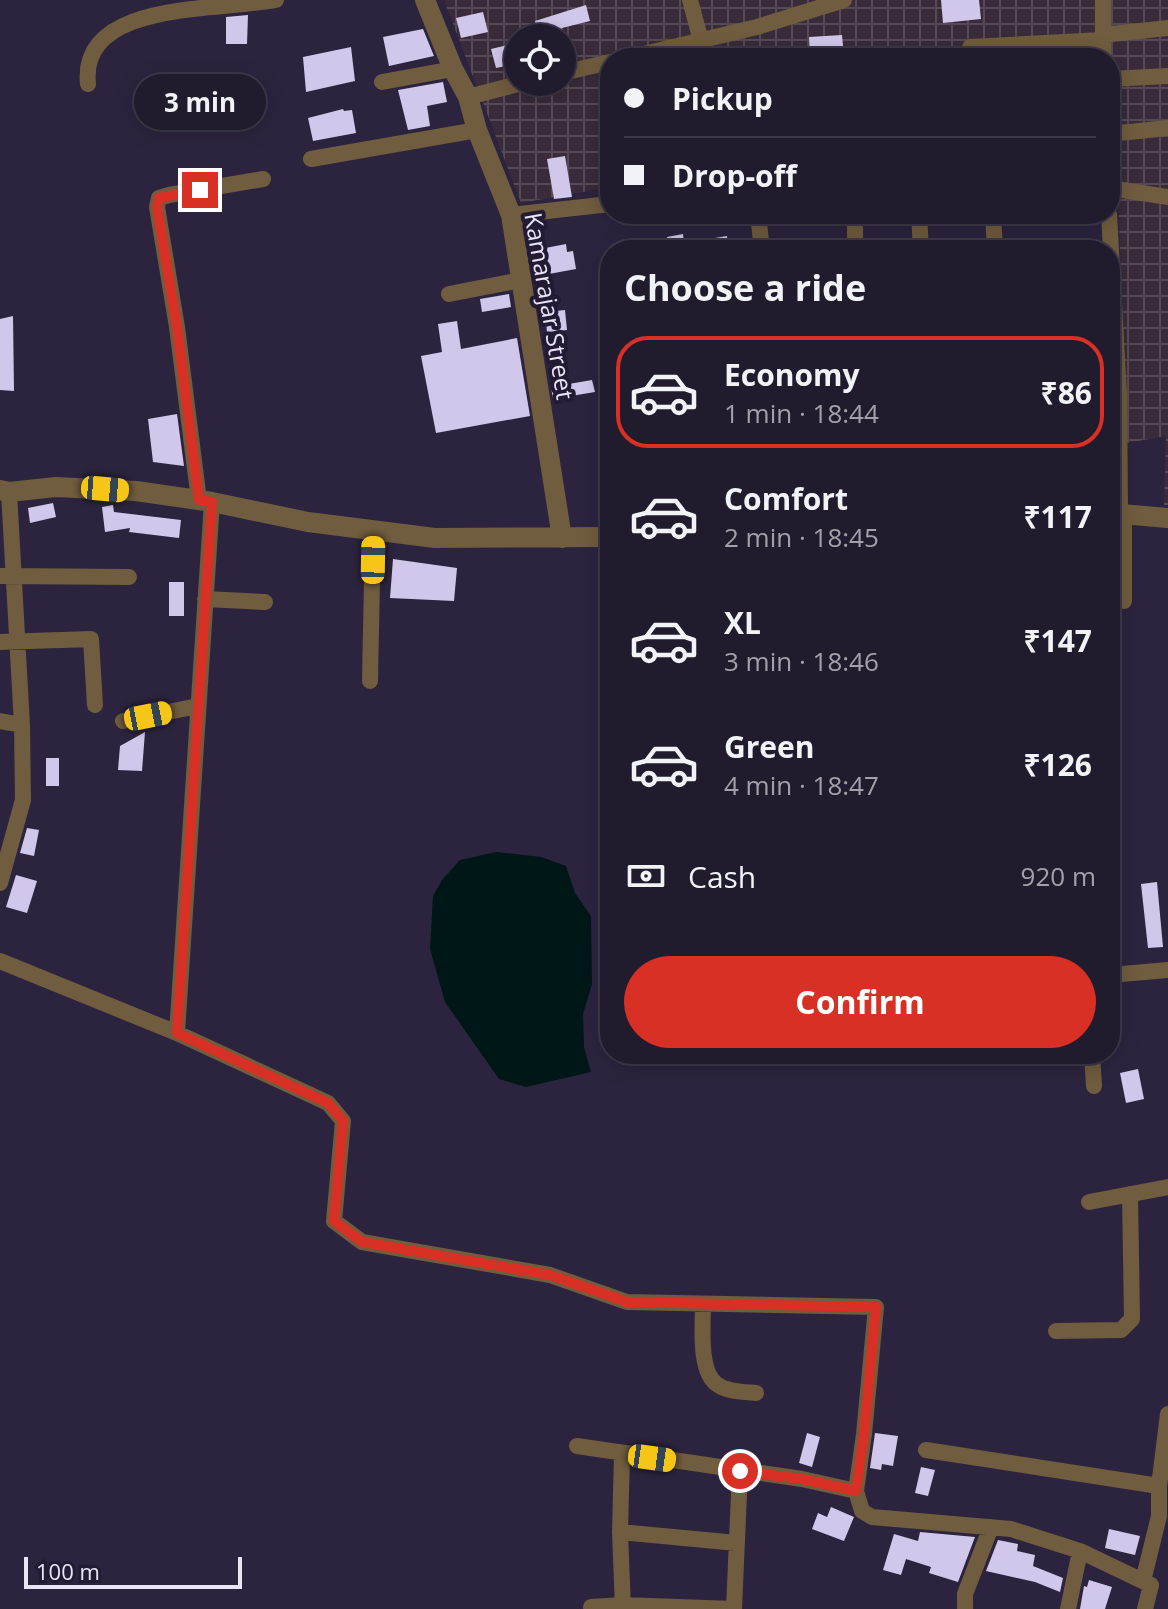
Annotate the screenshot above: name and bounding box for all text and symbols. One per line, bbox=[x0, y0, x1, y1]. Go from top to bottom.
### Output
map controls bbox=[504, 24, 576, 96]
button: locate bbox=[504, 24, 576, 96]
callout: 3 min bbox=[134, 74, 266, 130]
text: Pickup bbox=[672, 78, 773, 119]
text: 3 min bbox=[164, 84, 236, 120]
text: Drop-off bbox=[672, 155, 797, 196]
route end bbox=[182, 172, 218, 208]
street label: Kamarajar Street bbox=[517, 210, 583, 402]
text: Choose a ride bbox=[624, 263, 866, 312]
text: Economy bbox=[724, 354, 860, 395]
icon: car bbox=[628, 356, 700, 428]
text: ₹86 bbox=[1041, 372, 1092, 413]
text: 1 min · 18:44 bbox=[724, 395, 879, 431]
car bbox=[80, 475, 130, 503]
text: Comfort bbox=[724, 478, 848, 519]
icon: car bbox=[628, 480, 700, 552]
text: ₹117 bbox=[1023, 496, 1092, 537]
text: 2 min · 18:45 bbox=[724, 519, 879, 555]
car bbox=[361, 536, 385, 584]
text: XL bbox=[724, 602, 761, 643]
icon: car bbox=[628, 604, 700, 676]
text: ₹147 bbox=[1023, 620, 1092, 661]
text: 3 min · 18:46 bbox=[724, 643, 879, 679]
car bbox=[122, 700, 174, 732]
text: Green bbox=[724, 726, 815, 767]
icon: car bbox=[628, 728, 700, 800]
text: ₹126 bbox=[1023, 744, 1092, 785]
text: 4 min · 18:47 bbox=[724, 767, 879, 803]
icon: cash bbox=[624, 854, 668, 898]
text: Cash bbox=[688, 856, 756, 897]
text: 920 m bbox=[1021, 858, 1096, 894]
button: Confirm bbox=[624, 956, 1096, 1048]
car bbox=[627, 1443, 677, 1473]
route start bbox=[722, 1453, 758, 1489]
scale bar bbox=[24, 1553, 242, 1589]
text: 100 m bbox=[36, 1556, 100, 1586]

